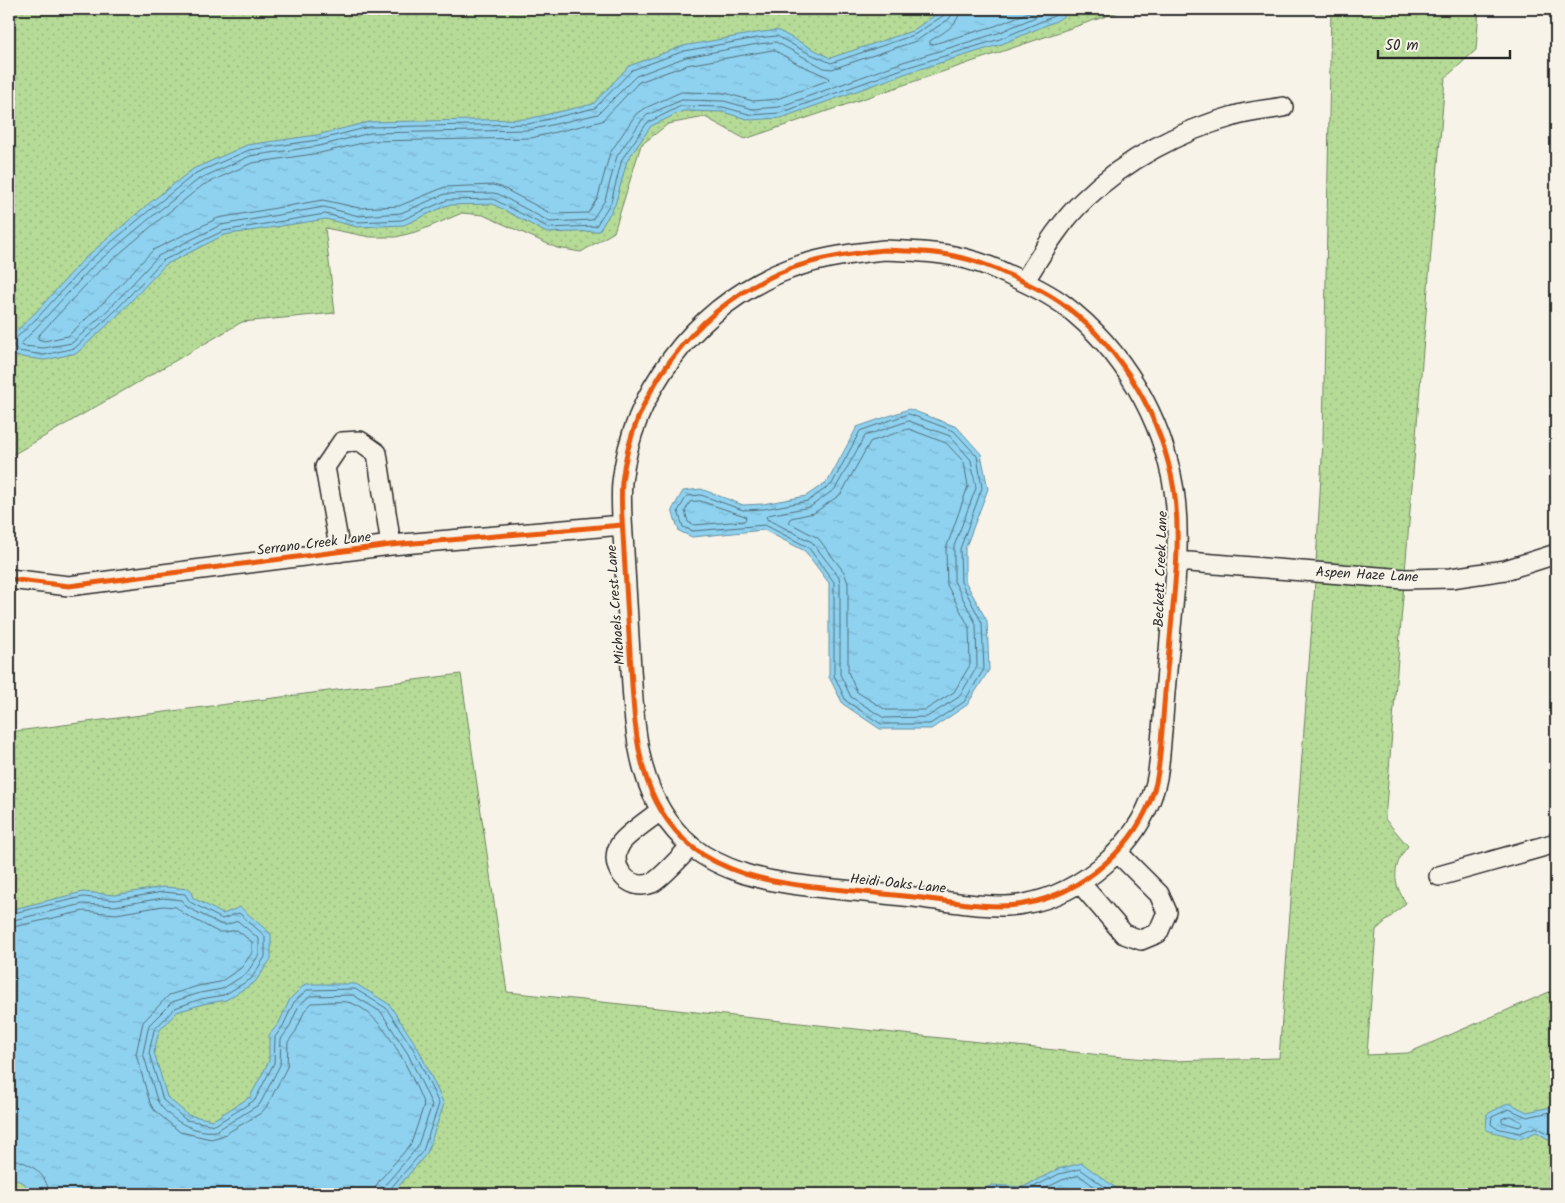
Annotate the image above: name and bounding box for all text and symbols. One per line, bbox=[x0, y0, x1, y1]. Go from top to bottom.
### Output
scale bar bbox=[1378, 28, 1510, 60]
text: 50 m bbox=[1385, 34, 1419, 58]
street label: Beckett Creek Lane bbox=[1148, 510, 1174, 628]
street label: Serrano Creek Lane bbox=[256, 526, 373, 562]
street label: Michaels Crest Lane bbox=[601, 544, 631, 666]
street label: Aspen Haze Lane bbox=[1315, 561, 1419, 589]
street label: Heidi Oaks Lane bbox=[849, 868, 948, 900]

